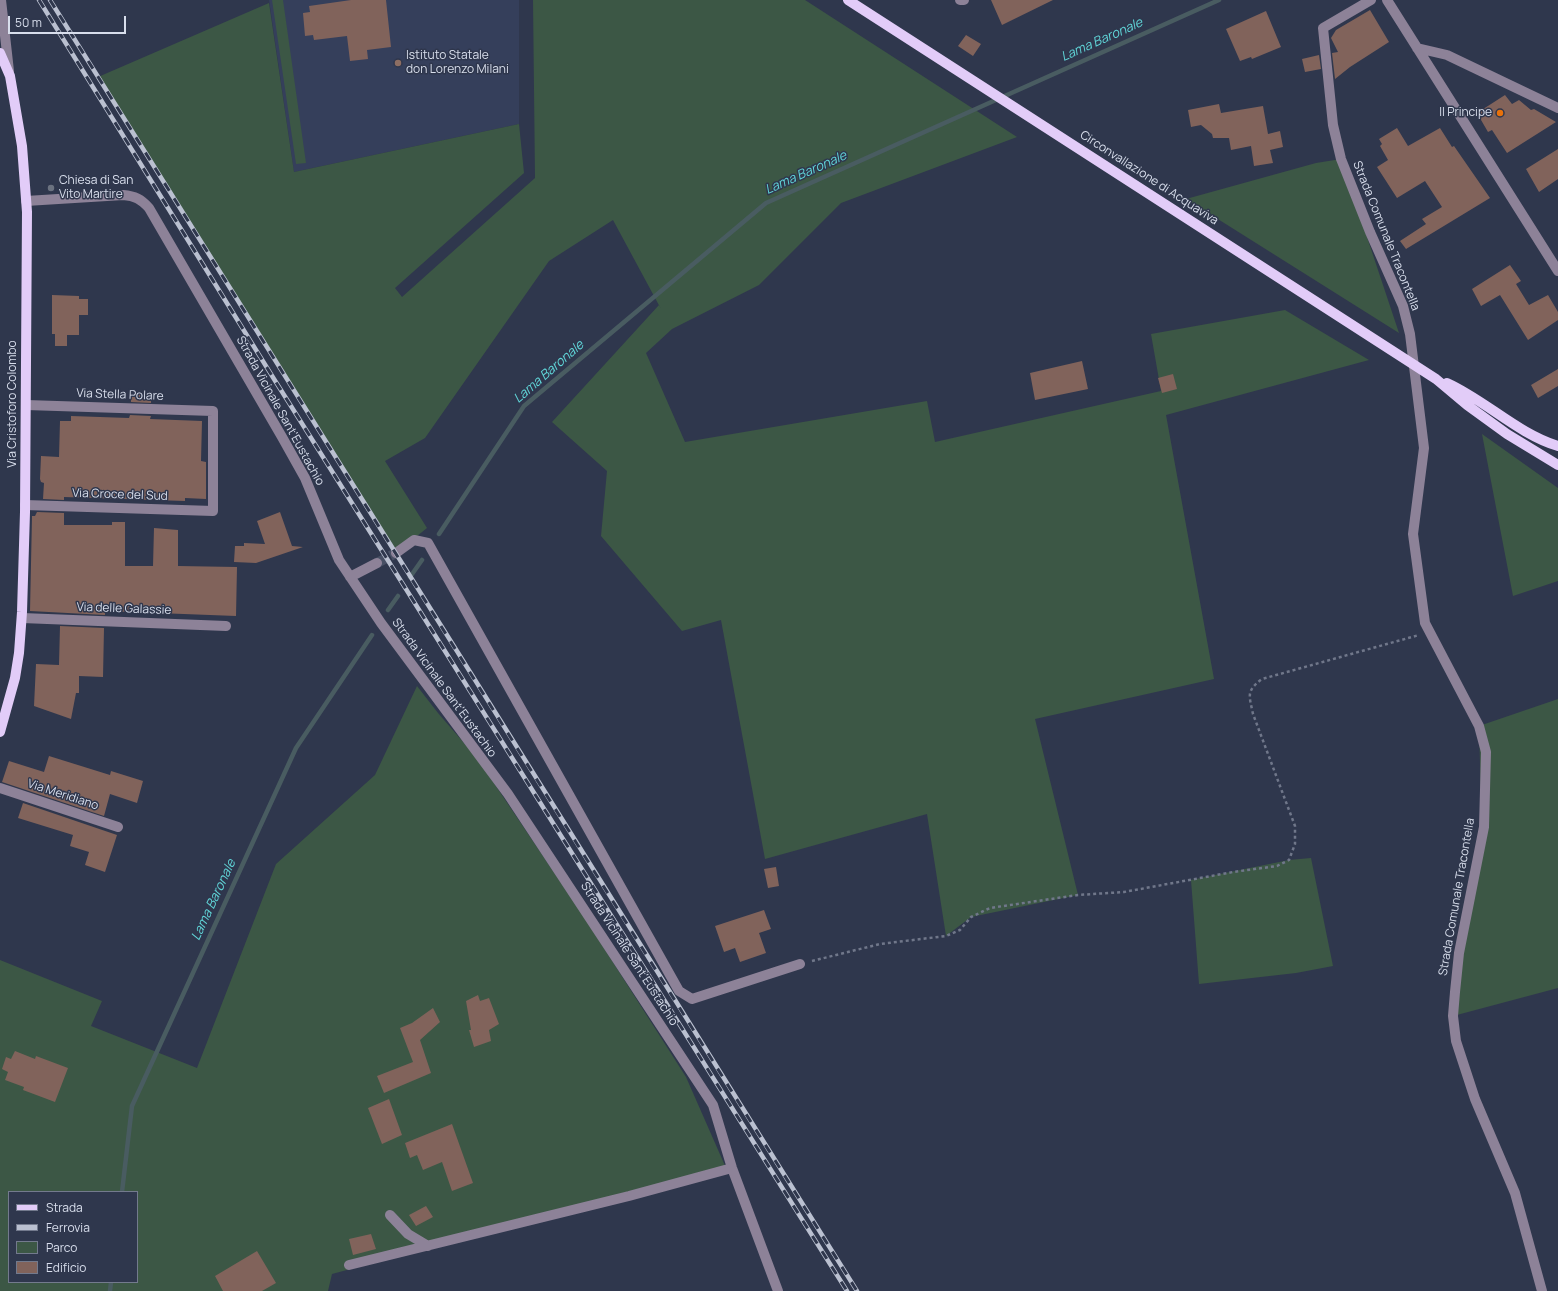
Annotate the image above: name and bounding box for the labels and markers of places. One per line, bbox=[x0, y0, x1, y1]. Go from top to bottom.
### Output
place label: Istituto Statale don Lorenzo Milani bbox=[406, 49, 509, 77]
marker: Istituto Statale don Lorenzo Milani bbox=[393, 58, 403, 68]
place label: Il Principe bbox=[1439, 106, 1492, 120]
marker: Il Principe bbox=[1495, 108, 1505, 118]
place label: Chiesa di San Vito Martire bbox=[59, 174, 133, 202]
marker: Chiesa di San Vito Martire bbox=[46, 183, 56, 193]

